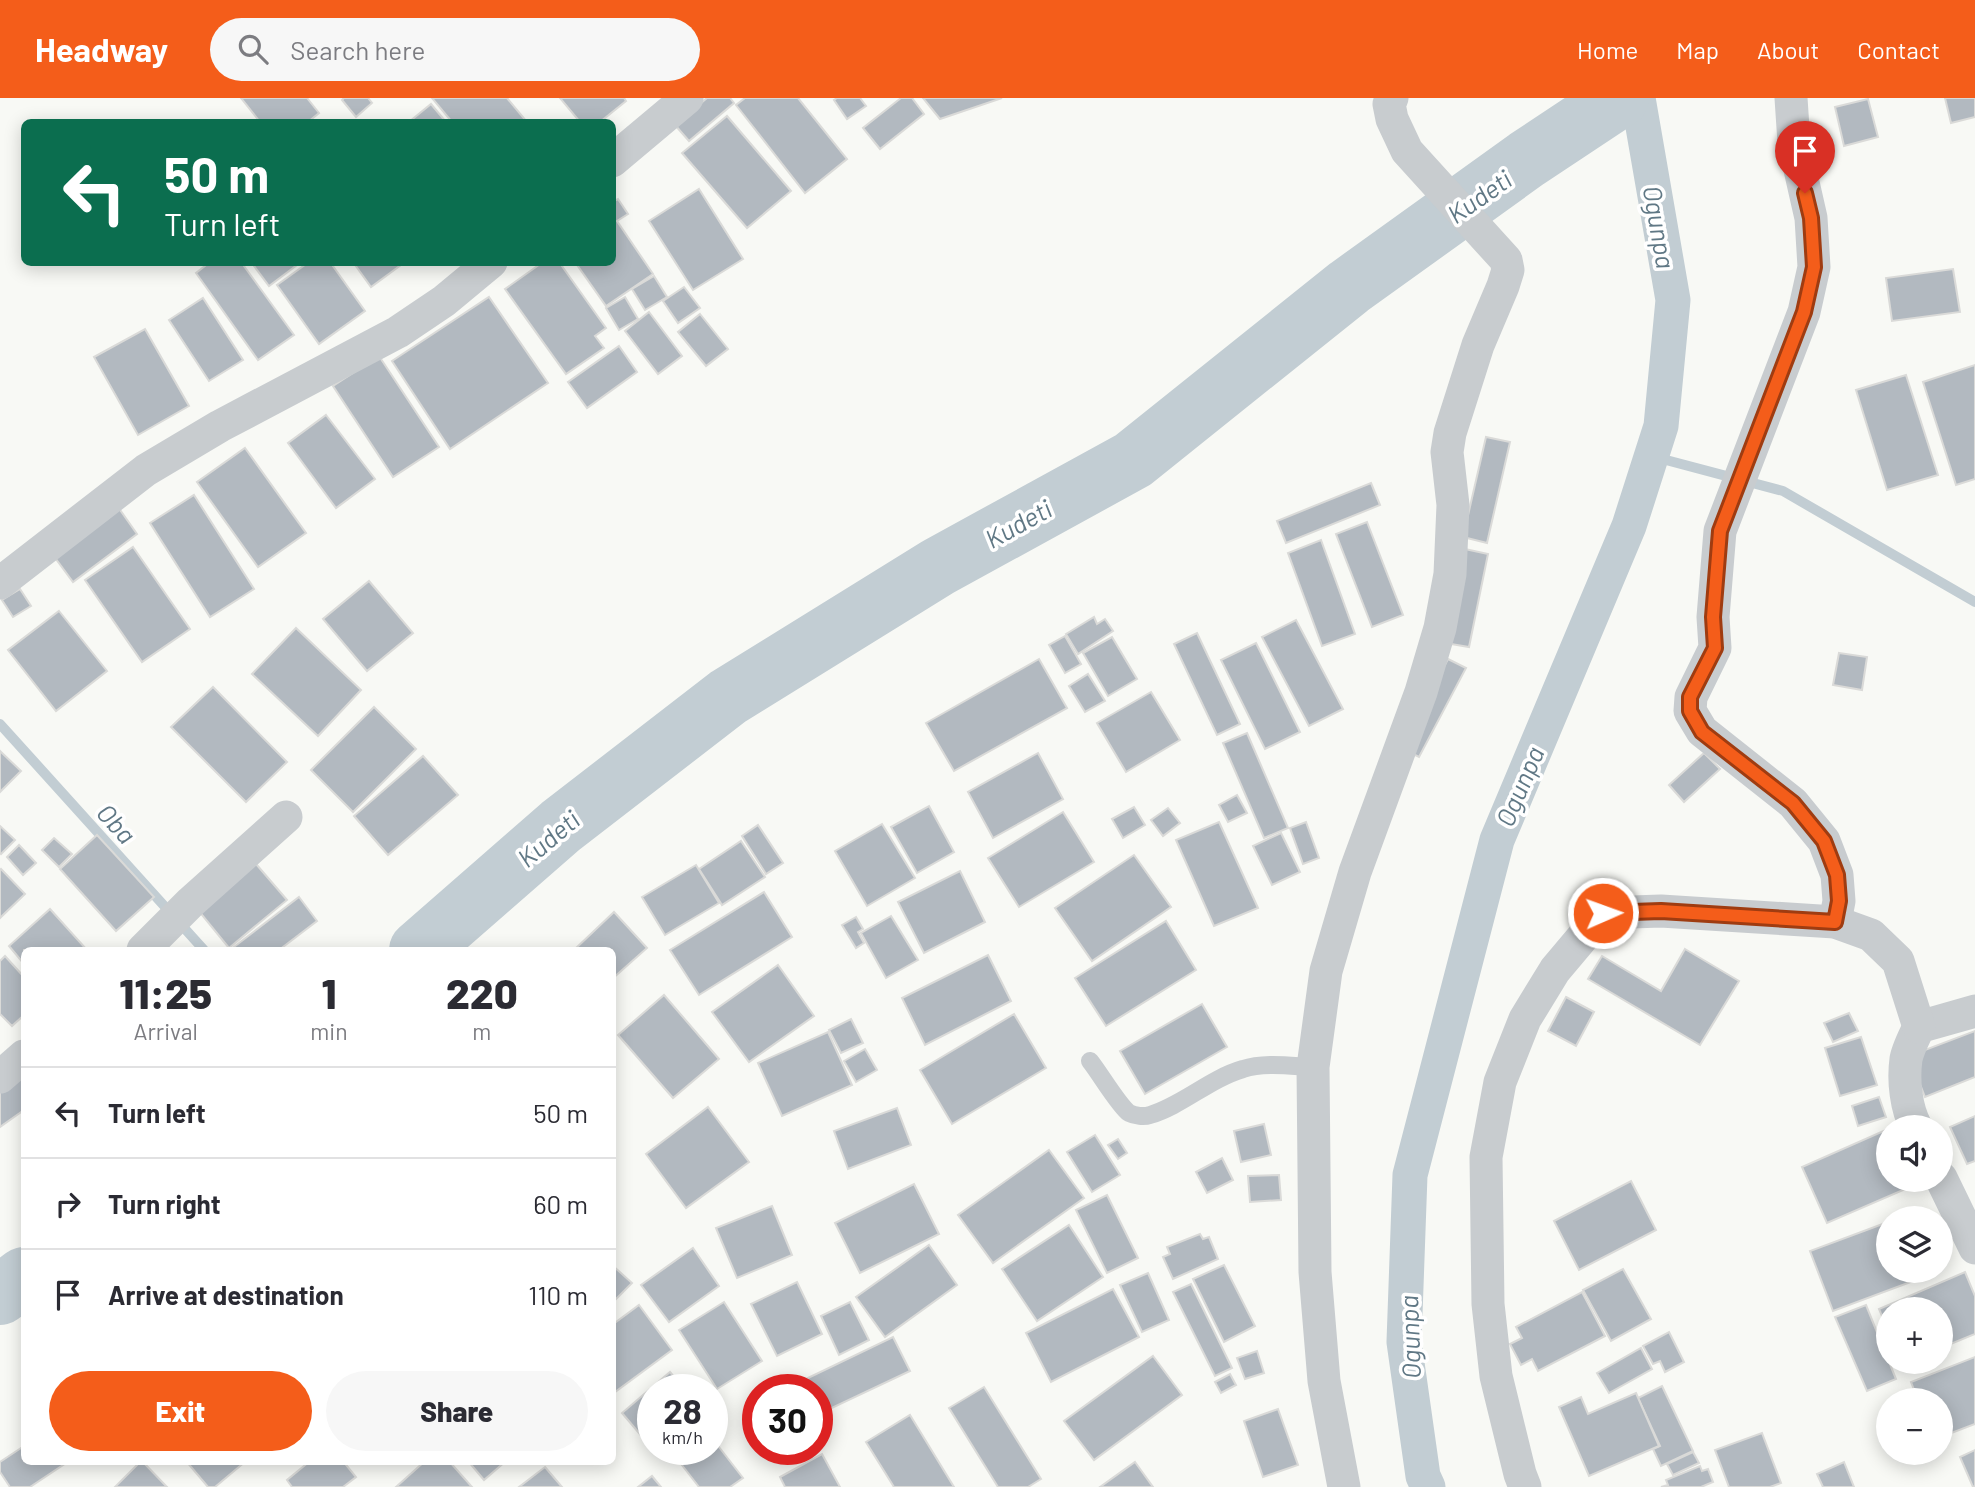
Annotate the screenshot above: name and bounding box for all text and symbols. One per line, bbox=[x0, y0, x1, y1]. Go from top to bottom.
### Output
search box bbox=[210, 18, 700, 81]
text: Headway bbox=[35, 29, 168, 69]
icon: search bbox=[234, 30, 272, 68]
text: Search here bbox=[290, 34, 425, 65]
text: Home bbox=[1577, 35, 1638, 64]
text: Map bbox=[1676, 35, 1719, 64]
text: About bbox=[1757, 35, 1819, 64]
text: Contact bbox=[1857, 35, 1940, 64]
pin bbox=[1775, 121, 1835, 193]
icon: arrive bbox=[1786, 132, 1824, 170]
text: 50 m bbox=[164, 144, 269, 203]
icon: left bbox=[49, 147, 140, 238]
water label: Kudeti bbox=[1441, 162, 1518, 229]
water label: Ogunpa bbox=[1637, 183, 1683, 271]
text: Turn left bbox=[164, 204, 281, 242]
water label: Kudeti bbox=[979, 492, 1057, 554]
water label: Ogunpa bbox=[1488, 741, 1550, 831]
water label: Oba bbox=[91, 797, 143, 849]
water label: Kudeti bbox=[511, 803, 586, 873]
position arrow bbox=[1566, 876, 1640, 950]
text: 11:25 bbox=[119, 967, 212, 1017]
text: 1 bbox=[322, 967, 336, 1017]
text: 220 bbox=[446, 967, 518, 1017]
text: Arrival bbox=[134, 1017, 198, 1045]
text: min bbox=[310, 1017, 348, 1045]
text: m bbox=[472, 1017, 491, 1045]
icon: left bbox=[49, 1094, 87, 1132]
text: Turn left bbox=[108, 1097, 206, 1128]
text: 50 m bbox=[533, 1097, 588, 1128]
map controls bbox=[1876, 1115, 1953, 1465]
button: sound bbox=[1876, 1115, 1953, 1192]
icon: right bbox=[49, 1185, 87, 1223]
text: Turn right bbox=[108, 1188, 221, 1219]
text: 60 m bbox=[533, 1188, 588, 1219]
button: layers bbox=[1876, 1206, 1953, 1283]
icon: arrive bbox=[49, 1276, 87, 1314]
text: Arrive at destination bbox=[108, 1279, 344, 1310]
text: 110 m bbox=[528, 1279, 588, 1310]
water label: Ogunpa bbox=[1392, 1295, 1426, 1379]
button: + bbox=[1876, 1297, 1953, 1374]
button: Exit bbox=[49, 1371, 312, 1451]
button: Share bbox=[326, 1371, 588, 1451]
speed limit sign: 30 bbox=[742, 1374, 833, 1465]
button: − bbox=[1876, 1388, 1953, 1465]
text: 28 bbox=[663, 1389, 702, 1431]
text: km/h bbox=[662, 1426, 703, 1448]

